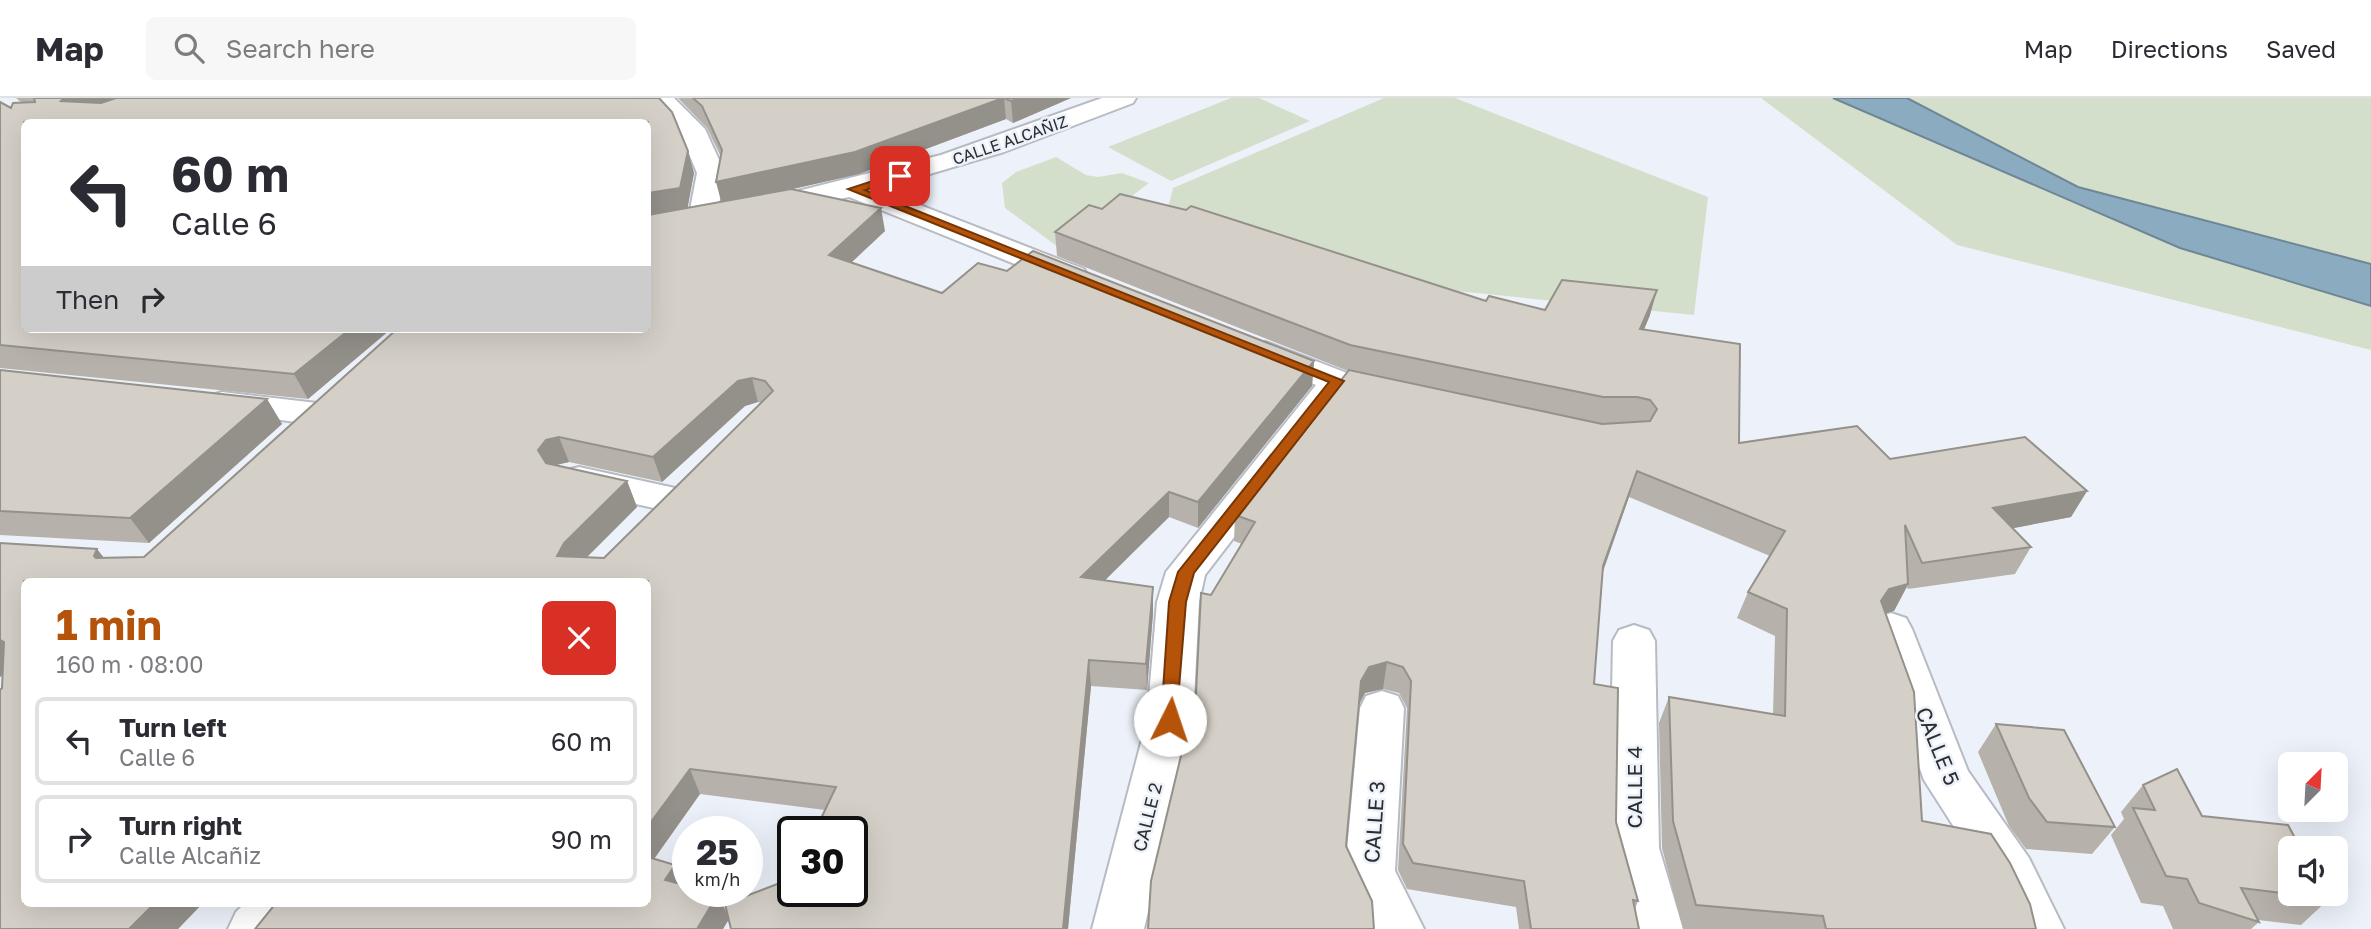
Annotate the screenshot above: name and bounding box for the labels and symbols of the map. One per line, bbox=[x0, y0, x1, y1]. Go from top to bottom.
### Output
street label: CALLE ALCAÑIZ bbox=[950, 111, 1070, 169]
pin bbox=[870, 146, 930, 206]
position arrow bbox=[1133, 683, 1207, 757]
street label: CALLE 5 bbox=[1911, 703, 1965, 789]
street label: CALLE 4 bbox=[1621, 746, 1647, 828]
north arrow bbox=[2278, 752, 2348, 822]
street label: CALLE 2 bbox=[1128, 780, 1166, 854]
street label: CALLE 3 bbox=[1358, 780, 1390, 864]
speed limit sign: 30 bbox=[777, 816, 868, 907]

